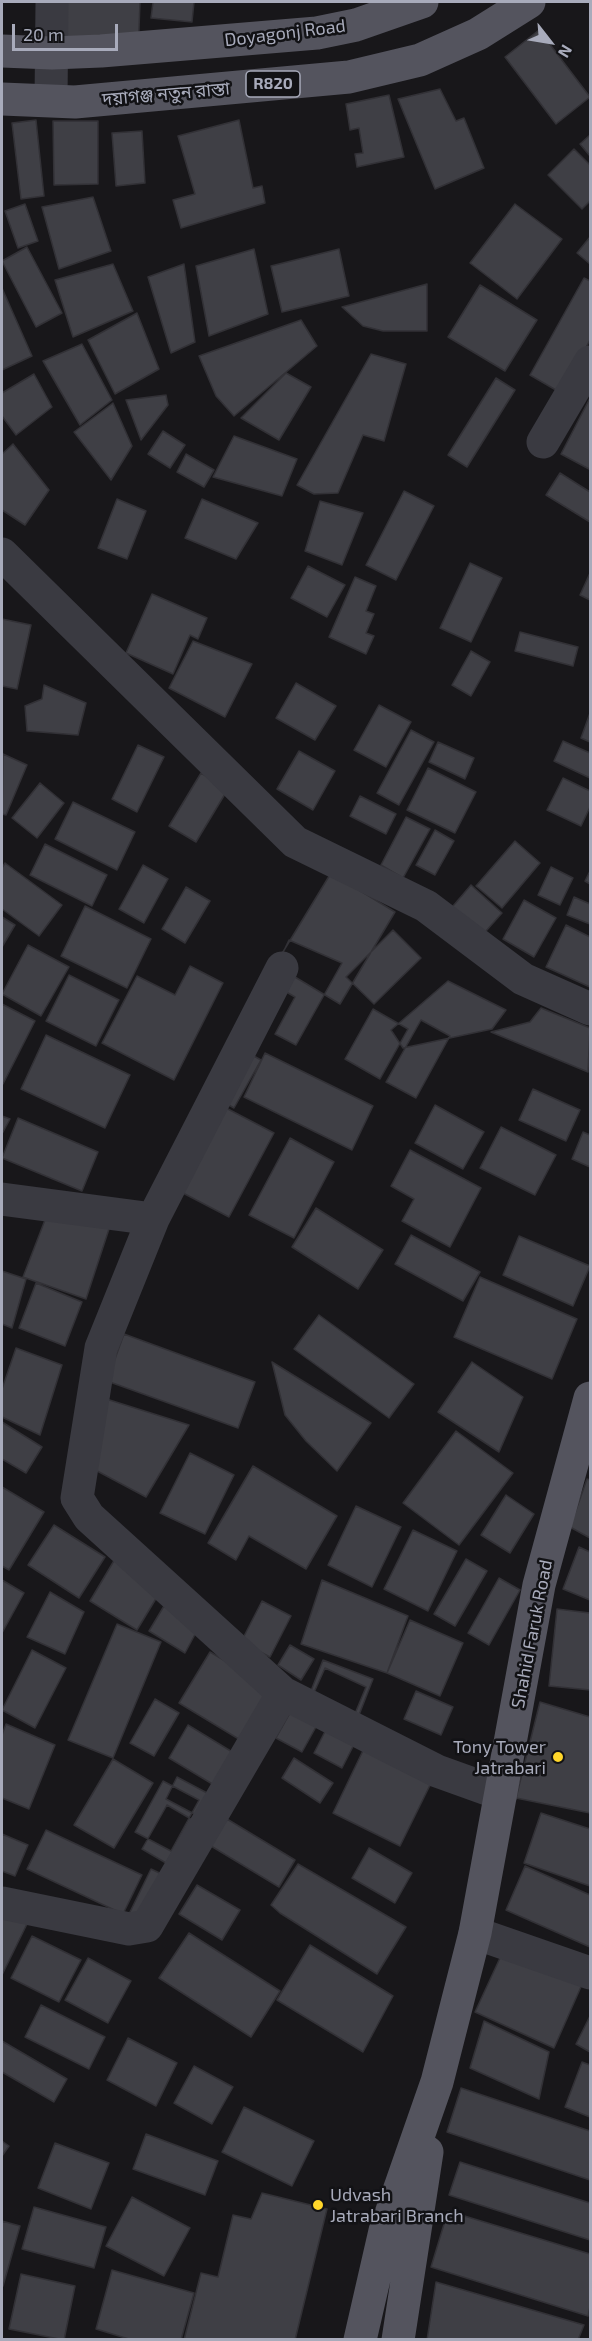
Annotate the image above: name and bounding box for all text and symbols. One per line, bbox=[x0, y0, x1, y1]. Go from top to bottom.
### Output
scale bar bbox=[15, 12, 122, 50]
north arrow bbox=[520, 12, 580, 72]
street label: Doyagonj Road bbox=[223, 15, 347, 51]
text: 20 m bbox=[23, 23, 64, 45]
text: N bbox=[555, 42, 577, 61]
road number: R820 bbox=[246, 71, 300, 97]
street label: দয়াগঞ্জ নতুন রাস্তা bbox=[101, 78, 231, 110]
street label: Shahid Faruk Road bbox=[507, 1558, 557, 1710]
place label: Tony Tower Jatrabari bbox=[453, 1736, 546, 1778]
marker: Tony Tower Jatrabari bbox=[551, 1750, 565, 1764]
place label: Udvash Jatrabari Branch bbox=[330, 2184, 464, 2226]
marker: Udvash Jatrabari Branch bbox=[311, 2198, 325, 2212]

